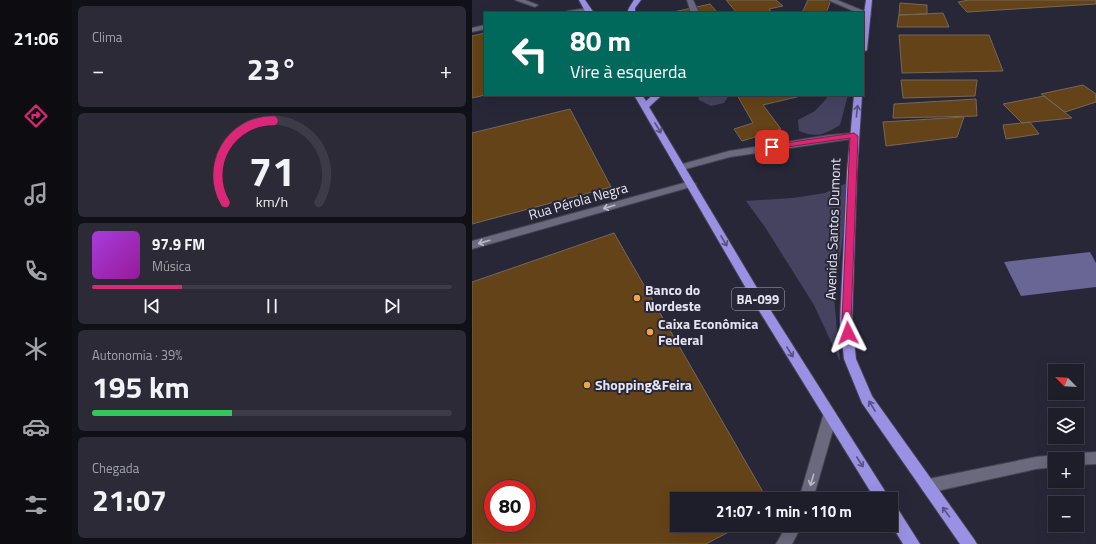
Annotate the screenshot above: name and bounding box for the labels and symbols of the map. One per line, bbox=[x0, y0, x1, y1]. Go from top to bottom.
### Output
one-way arrow bbox=[853, 105, 860, 118]
one-way arrow bbox=[655, 122, 663, 134]
pin bbox=[755, 130, 789, 164]
street label: Avenida Santos Dumont bbox=[820, 158, 845, 300]
street label: Rua Pérola Negra bbox=[526, 176, 630, 225]
one-way arrow bbox=[603, 204, 616, 211]
one-way arrow bbox=[720, 235, 728, 247]
one-way arrow bbox=[477, 239, 490, 246]
place label: Banco do Nordeste bbox=[645, 279, 701, 316]
road number: BA-099 bbox=[732, 288, 784, 310]
marker: Banco do Nordeste bbox=[632, 293, 642, 303]
position arrow bbox=[827, 312, 869, 354]
place label: Caixa Econômica Federal bbox=[658, 313, 759, 350]
marker: Caixa Econômica Federal bbox=[645, 327, 655, 337]
one-way arrow bbox=[787, 346, 795, 358]
north arrow bbox=[1048, 364, 1084, 400]
place label: Shopping&Feira bbox=[595, 374, 692, 395]
marker: Shopping&Feira bbox=[582, 380, 592, 390]
one-way arrow bbox=[867, 400, 875, 412]
one-way arrow bbox=[856, 456, 864, 467]
one-way arrow bbox=[808, 473, 815, 486]
speed limit sign: 80 bbox=[484, 480, 536, 532]
one-way arrow bbox=[942, 507, 950, 518]

